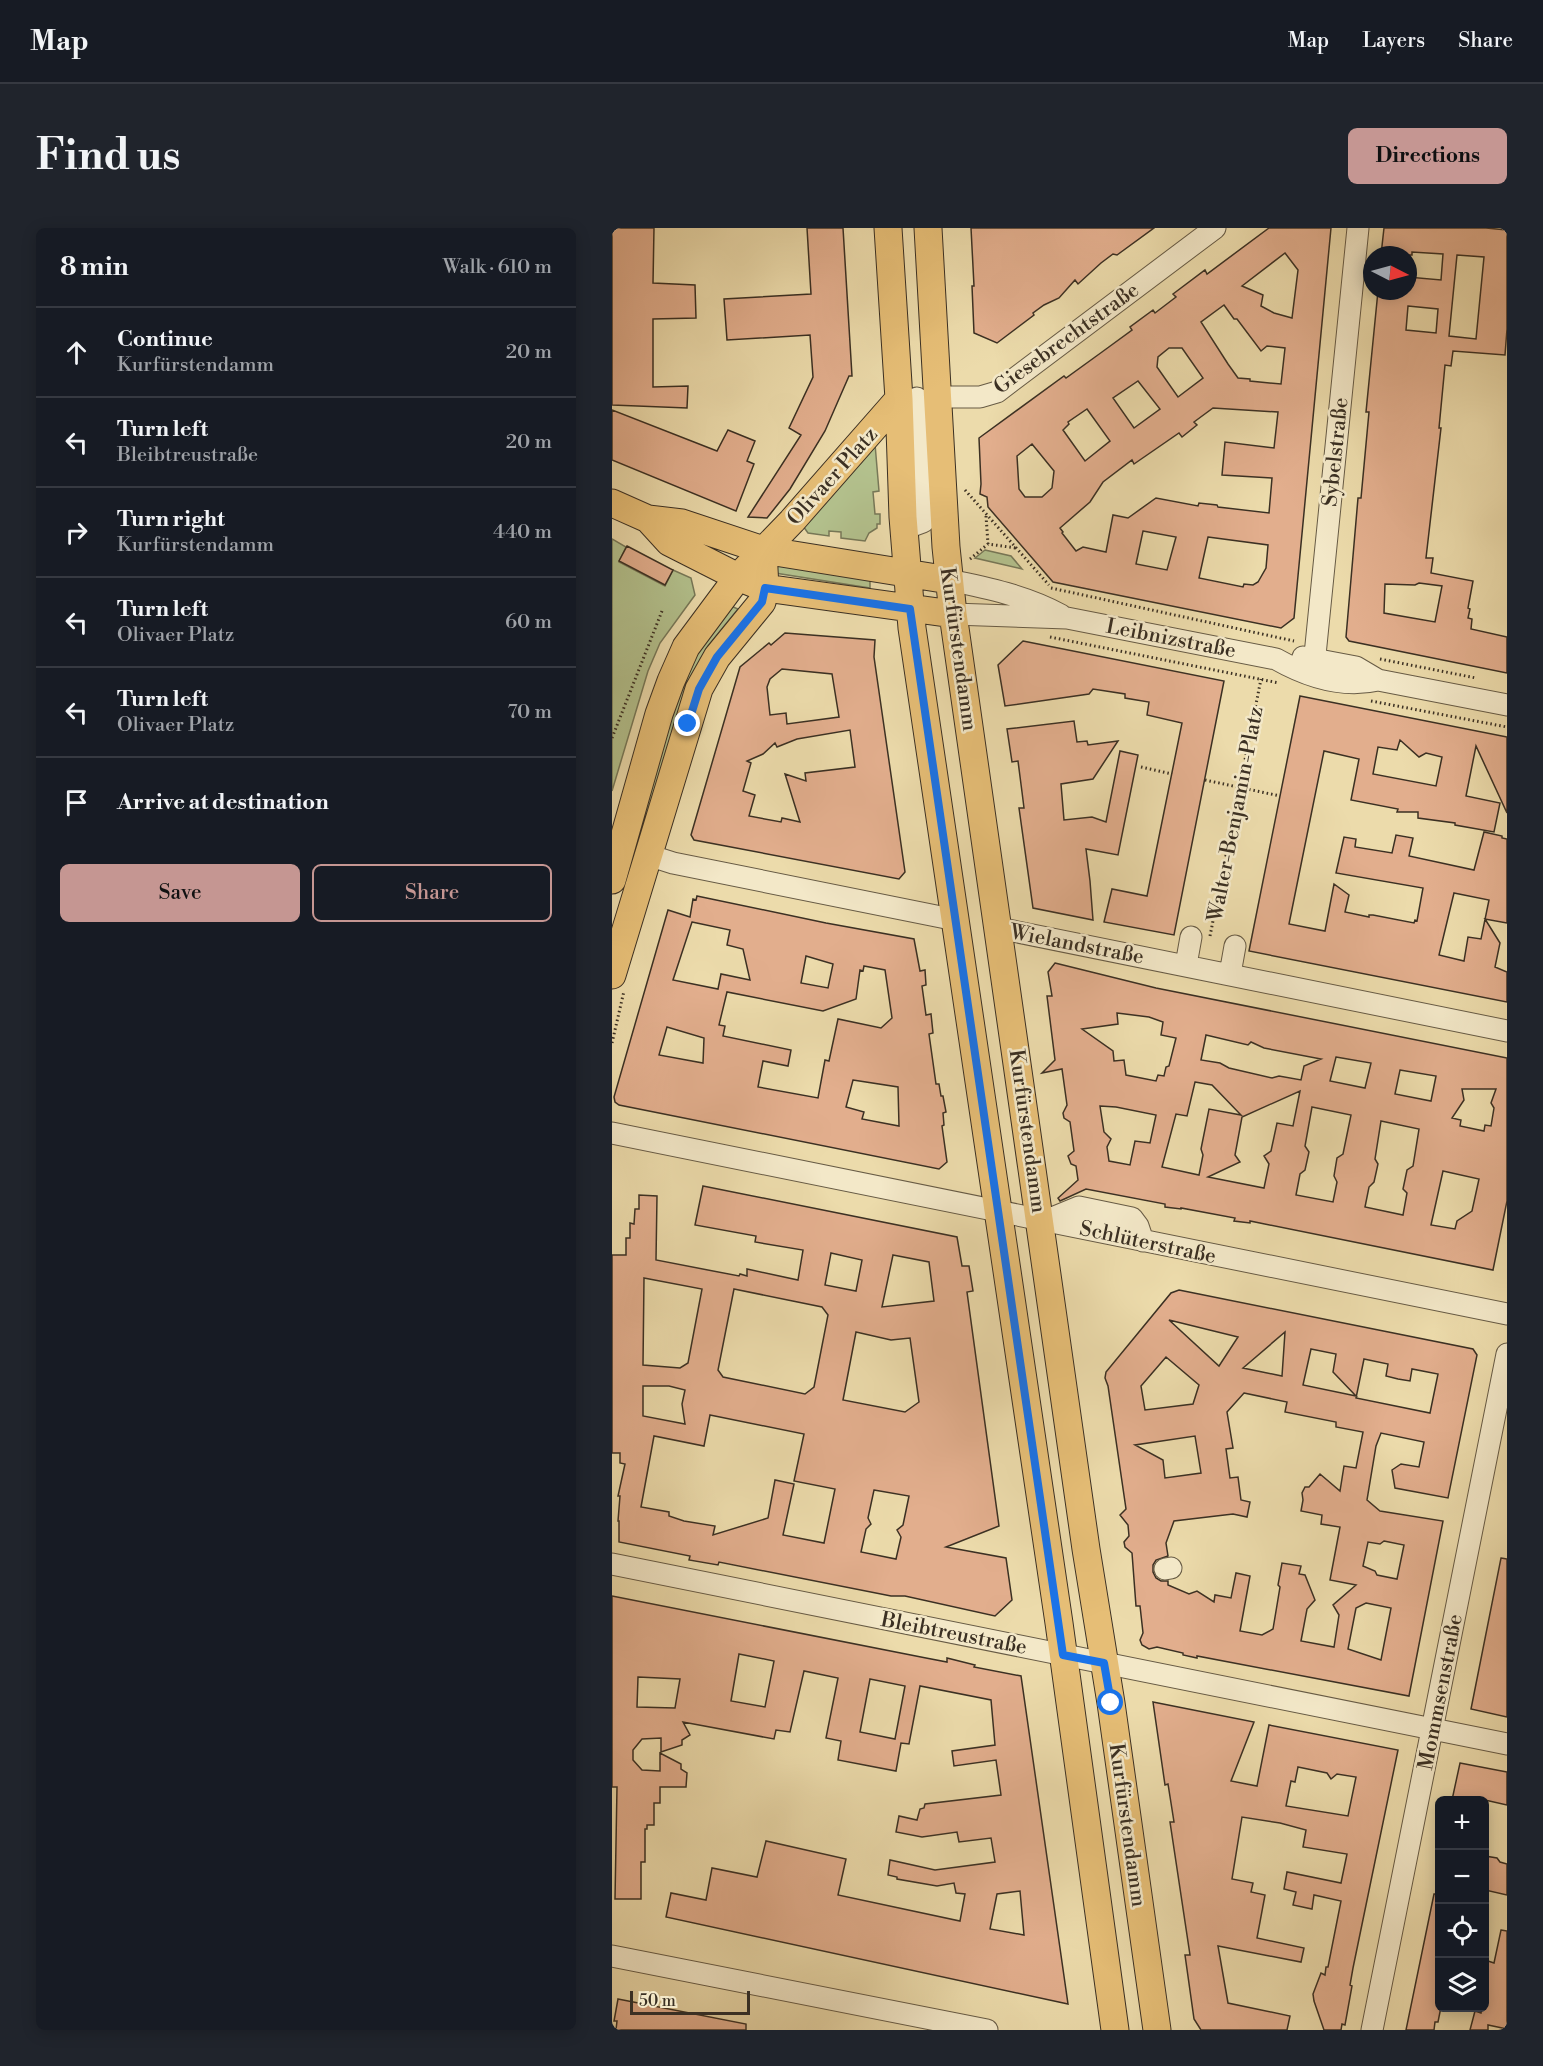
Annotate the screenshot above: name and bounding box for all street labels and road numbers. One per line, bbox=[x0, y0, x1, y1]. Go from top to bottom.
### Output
street label: Giesebrechtstraße bbox=[989, 277, 1144, 400]
street label: Sybelstraße bbox=[1317, 396, 1355, 508]
street label: Olivaer Platz bbox=[782, 422, 884, 531]
street label: Kurfürstendamm bbox=[934, 566, 982, 733]
street label: Leibnizstraße bbox=[1104, 614, 1238, 664]
street label: Walter-Benjamin-Platz bbox=[1202, 704, 1270, 925]
street label: Wielandstraße bbox=[1007, 919, 1146, 971]
street label: Kurfürstendamm bbox=[1003, 1048, 1051, 1215]
street label: Schlüterstraße bbox=[1077, 1216, 1218, 1270]
street label: Bleibtreustraße bbox=[878, 1607, 1029, 1661]
street label: Mommsenstraße bbox=[1413, 1612, 1469, 1772]
street label: Kurfürstendamm bbox=[1103, 1742, 1151, 1909]

